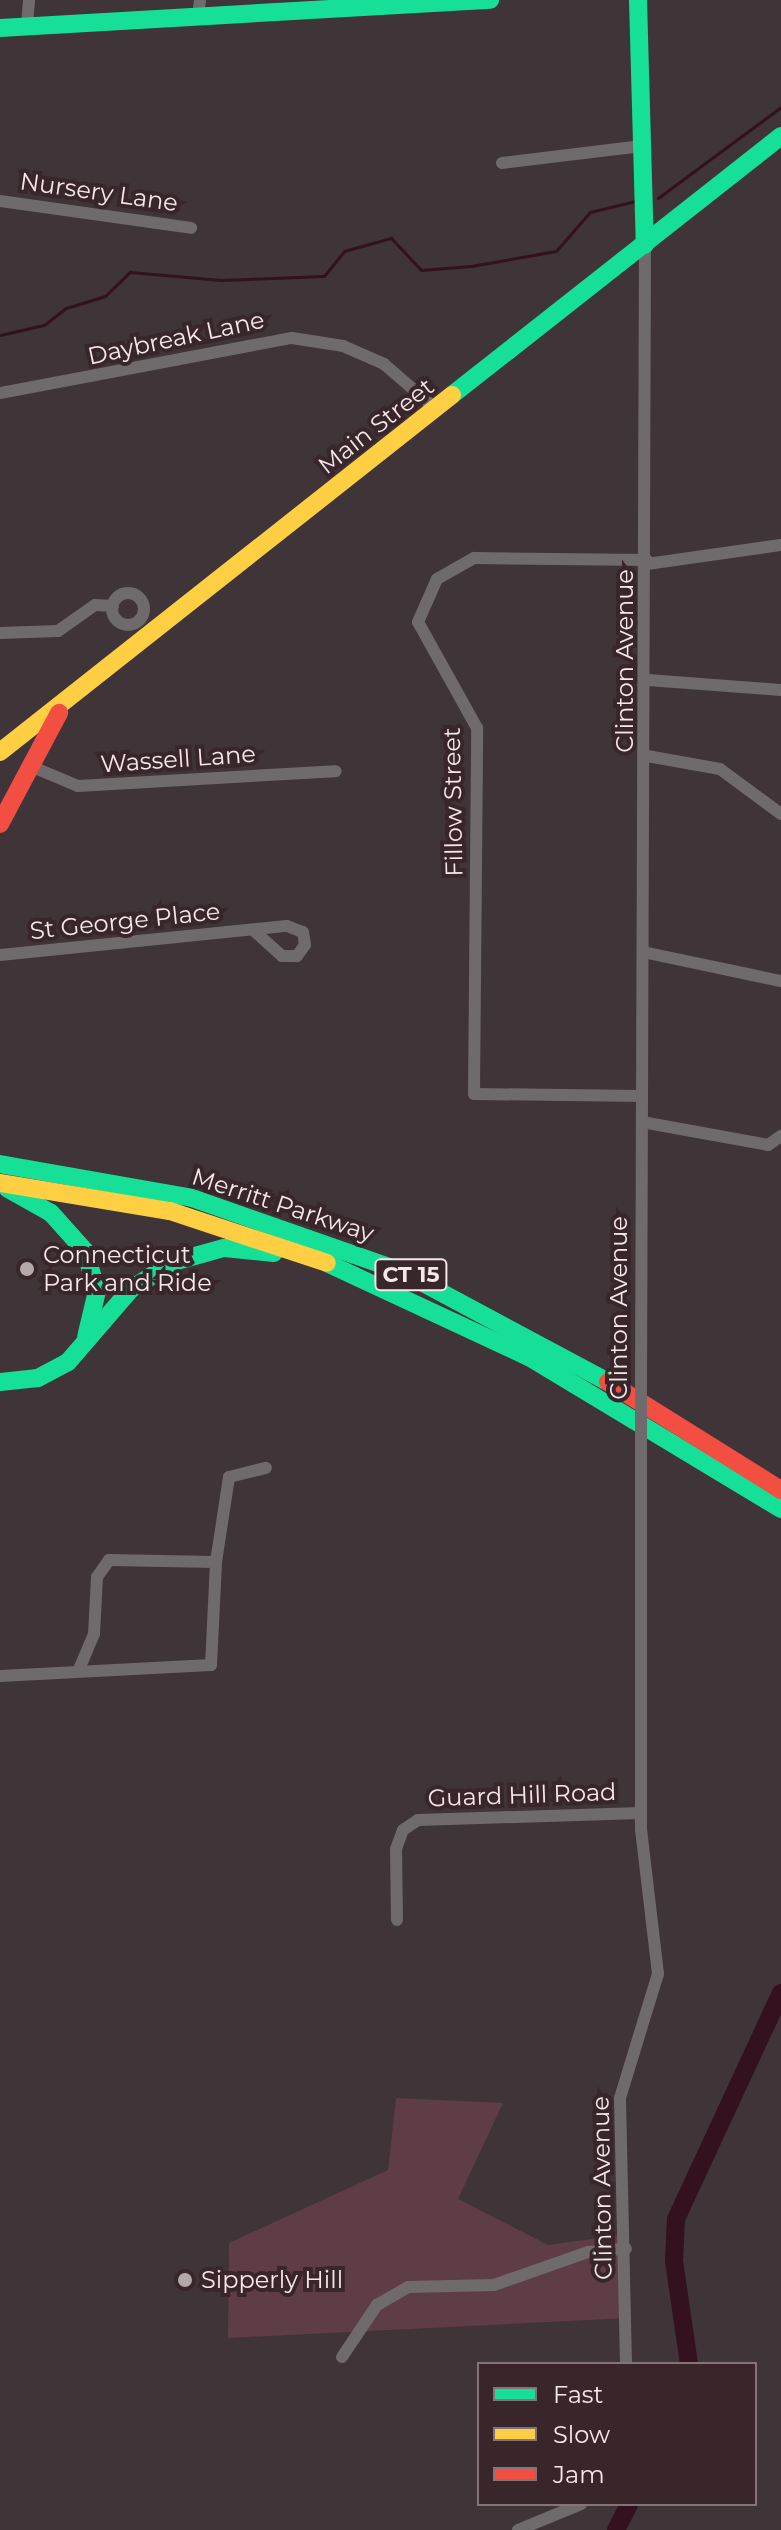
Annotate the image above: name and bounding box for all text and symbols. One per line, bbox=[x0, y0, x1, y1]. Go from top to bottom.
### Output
street label: Nursery Lane bbox=[18, 167, 180, 217]
street label: Daybreak Lane bbox=[85, 305, 267, 371]
street label: Main Street bbox=[313, 372, 439, 480]
street label: Clinton Avenue bbox=[611, 569, 639, 753]
street label: Fillow Street bbox=[437, 727, 469, 877]
street label: Wassell Lane bbox=[99, 739, 257, 779]
street label: St George Place bbox=[28, 897, 222, 945]
street label: Merritt Parkway bbox=[188, 1162, 378, 1248]
street label: Clinton Avenue bbox=[605, 1216, 633, 1400]
place label: Connecticut Park and Ride bbox=[43, 1241, 212, 1297]
road number: CT 15 bbox=[373, 1257, 449, 1293]
marker: Connecticut Park and Ride bbox=[18, 1260, 36, 1278]
street label: Guard Hill Road bbox=[427, 1777, 617, 1813]
street label: Clinton Avenue bbox=[586, 2096, 618, 2280]
place label: Sipperly Hill bbox=[201, 2266, 343, 2294]
marker: Sipperly Hill bbox=[176, 2271, 194, 2289]
legend bbox=[477, 2362, 757, 2506]
text: Fast bbox=[553, 2380, 603, 2409]
text: Slow bbox=[553, 2420, 610, 2449]
text: Jam bbox=[553, 2460, 605, 2489]

